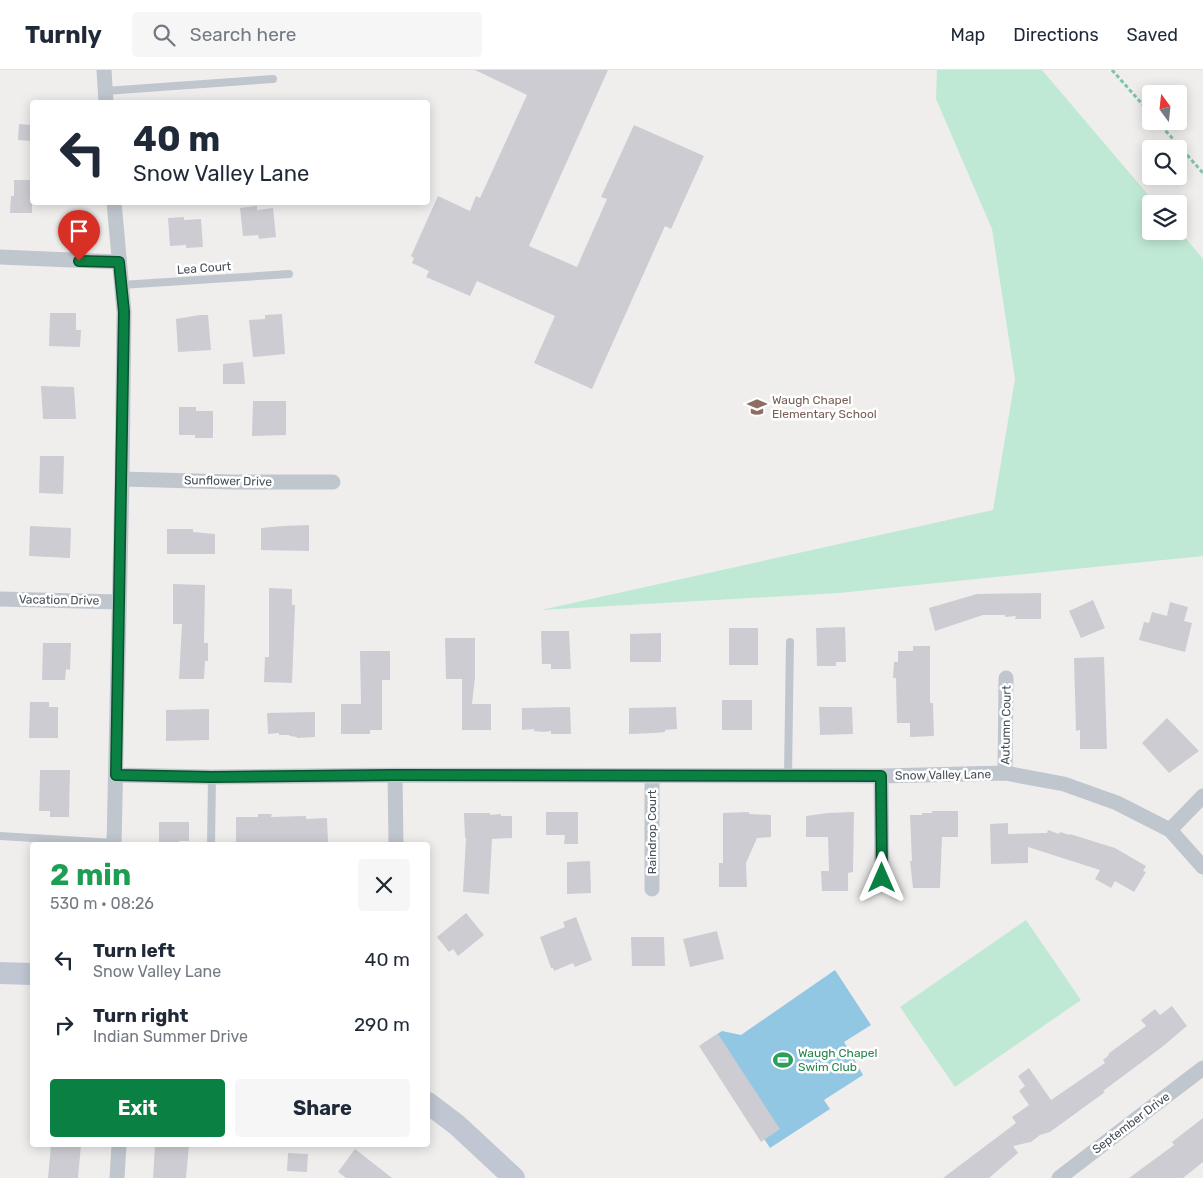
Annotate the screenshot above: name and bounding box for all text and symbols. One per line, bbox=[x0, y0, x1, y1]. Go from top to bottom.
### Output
search box bbox=[132, 12, 482, 57]
text: Turnly bbox=[25, 21, 102, 49]
icon: search bbox=[150, 21, 178, 49]
text: Search here bbox=[190, 23, 296, 46]
text: Map bbox=[950, 24, 985, 46]
text: Directions bbox=[1013, 24, 1099, 46]
text: Saved bbox=[1127, 24, 1178, 46]
north arrow bbox=[1142, 85, 1188, 130]
map controls bbox=[1142, 85, 1187, 240]
text: 40 m bbox=[133, 118, 220, 160]
icon: left bbox=[50, 120, 115, 185]
button: search bbox=[1142, 140, 1187, 185]
text: Snow Valley Lane bbox=[133, 160, 309, 187]
button: layers bbox=[1142, 195, 1187, 240]
pin bbox=[58, 210, 100, 261]
icon: arrive bbox=[65, 217, 93, 245]
street label: Lea Court bbox=[176, 259, 232, 277]
place label: Waugh Chapel Elementary School bbox=[772, 393, 877, 421]
school or university icon: Waugh Chapel Elementary School bbox=[746, 396, 768, 418]
street label: Sunflower Drive bbox=[184, 473, 272, 489]
street label: Vacation Drive bbox=[19, 592, 100, 608]
street label: Autumn Court bbox=[998, 685, 1014, 765]
street label: Snow Valley Lane bbox=[895, 767, 991, 783]
street label: Raindrop Court bbox=[645, 789, 659, 874]
position arrow bbox=[855, 851, 907, 903]
text: 2 min bbox=[50, 857, 131, 893]
button: close bbox=[358, 859, 410, 911]
text: 530 m · 08:26 bbox=[50, 894, 154, 913]
text: Turn left bbox=[93, 939, 175, 962]
icon: left bbox=[50, 946, 78, 974]
text: 40 m bbox=[365, 948, 410, 971]
text: Snow Valley Lane bbox=[93, 962, 221, 981]
text: Turn right bbox=[93, 1004, 188, 1027]
icon: right bbox=[50, 1011, 78, 1039]
text: 290 m bbox=[354, 1013, 410, 1036]
text: Indian Summer Drive bbox=[93, 1027, 248, 1046]
place label: Waugh Chapel Swim Club bbox=[798, 1046, 877, 1074]
sports icon: Waugh Chapel Swim Club bbox=[772, 1049, 794, 1071]
button: Exit bbox=[50, 1079, 225, 1137]
button: Share bbox=[235, 1079, 410, 1137]
street label: September Drive bbox=[1090, 1089, 1173, 1157]

